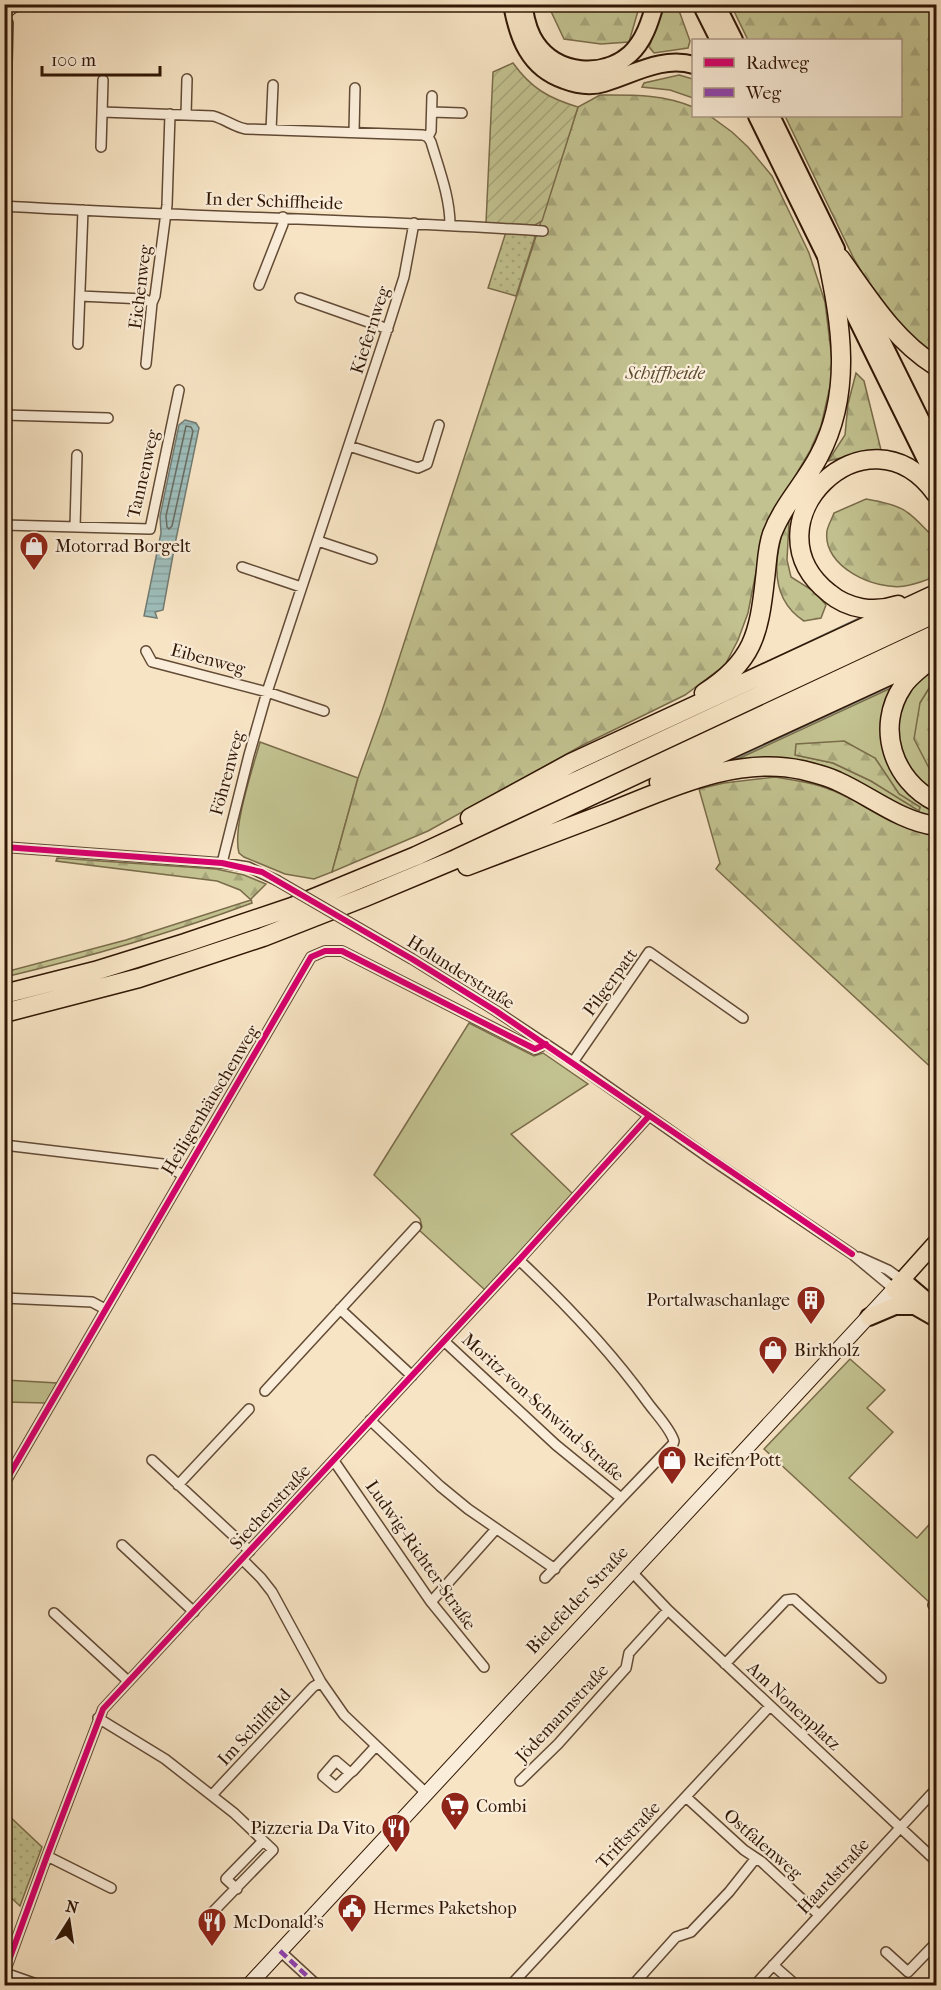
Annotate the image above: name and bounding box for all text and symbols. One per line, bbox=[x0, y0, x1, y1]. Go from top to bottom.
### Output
scale bar bbox=[42, 39, 160, 77]
legend bbox=[692, 39, 902, 117]
text: 100 m bbox=[51, 50, 96, 71]
text: Radweg bbox=[746, 53, 809, 74]
text: Weg bbox=[745, 83, 781, 104]
street label: In der Schiffheide bbox=[205, 189, 343, 214]
street label: Eichenweg bbox=[125, 243, 156, 330]
street label: Kiefernweg bbox=[346, 283, 395, 377]
park label: Schiffheide bbox=[624, 363, 705, 384]
street label: Tannenweg bbox=[123, 427, 164, 520]
shop icon: Motorrad Borgelt bbox=[18, 530, 50, 572]
place label: Motorrad Borgelt bbox=[55, 536, 192, 557]
street label: Eibenweg bbox=[168, 639, 248, 680]
street label: Föhrenweg bbox=[206, 728, 249, 818]
street label: Holunderstraße bbox=[403, 931, 518, 1014]
street label: Pilgerpatt bbox=[579, 944, 642, 1020]
street label: Heiligenhäuschenweg bbox=[157, 1021, 264, 1179]
building icon: Portalwaschanlage bbox=[795, 1284, 827, 1326]
place label: Portalwaschanlage bbox=[647, 1290, 790, 1311]
street label: Moritz-von-Schwind-Straße bbox=[457, 1329, 628, 1486]
shop icon: Birkholz bbox=[757, 1334, 789, 1376]
place label: Birkholz bbox=[794, 1340, 860, 1361]
shop icon: Reifen Pott bbox=[656, 1444, 688, 1486]
place label: Reifen Pott bbox=[693, 1450, 782, 1471]
street label: Siechenstraße bbox=[226, 1460, 315, 1554]
street label: Ludwig-Richter-Straße bbox=[361, 1476, 480, 1634]
street label: Bielefelder Straße bbox=[522, 1542, 633, 1659]
street label: Am Nonenplatz bbox=[742, 1657, 845, 1755]
street label: Jödemannstraße bbox=[510, 1660, 613, 1768]
street label: Im Schilffeld bbox=[213, 1684, 295, 1770]
supermarket icon: Combi bbox=[439, 1790, 471, 1832]
place label: Combi bbox=[476, 1796, 527, 1817]
street label: Triftstraße bbox=[592, 1797, 665, 1873]
street label: Ostfalenweg bbox=[719, 1805, 806, 1884]
restaurant icon: Pizzeria Da Vito bbox=[380, 1812, 412, 1854]
place label: Pizzeria Da Vito bbox=[250, 1818, 375, 1839]
street label: Haardstraße bbox=[793, 1834, 874, 1919]
north arrow bbox=[39, 1891, 99, 1951]
public building icon: Hermes Paketshop bbox=[336, 1892, 368, 1934]
text: N bbox=[64, 1896, 81, 1918]
place label: Hermes Paketshop bbox=[373, 1898, 517, 1919]
restaurant icon: McDonald's bbox=[196, 1906, 228, 1948]
place label: McDonald's bbox=[233, 1912, 324, 1933]

